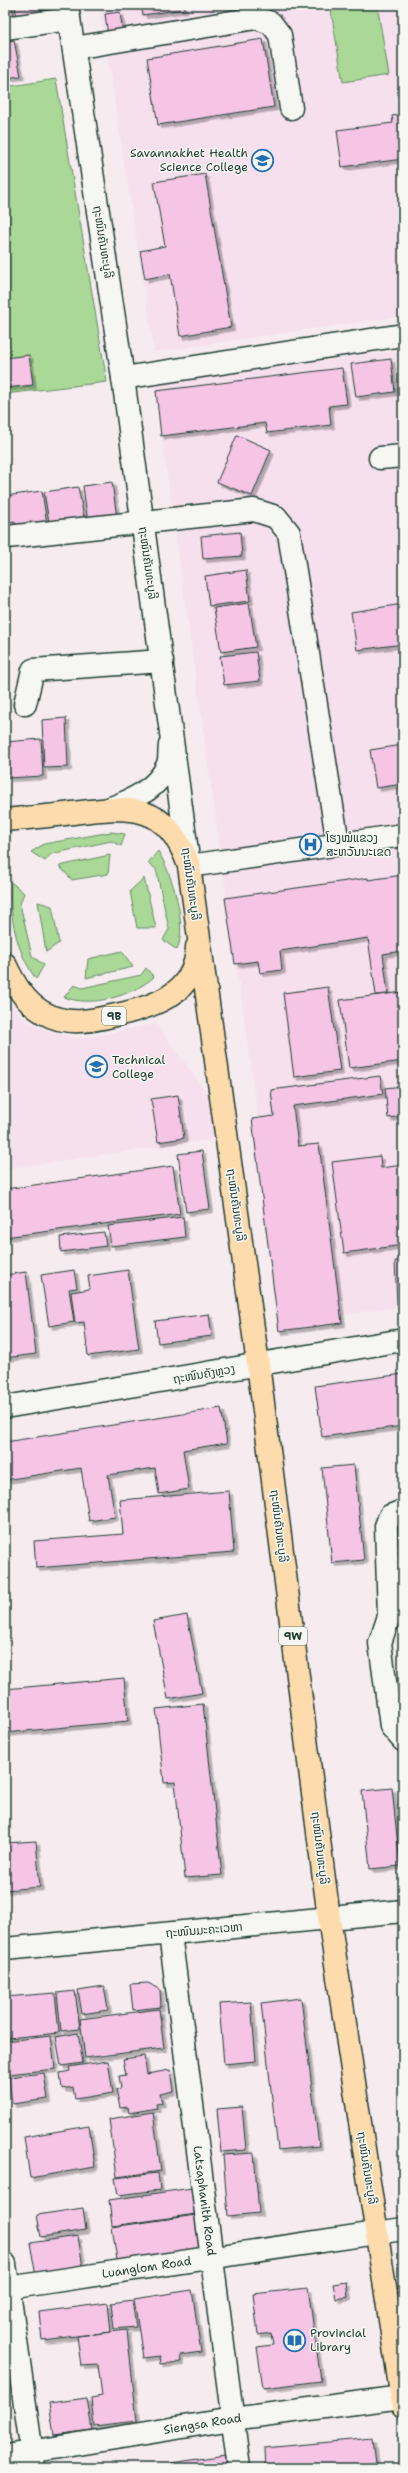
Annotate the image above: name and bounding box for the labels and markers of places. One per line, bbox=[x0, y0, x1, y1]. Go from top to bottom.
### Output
place label: Savannakhet Health Science College bbox=[130, 145, 248, 175]
school or university icon: Savannakhet Health Science College bbox=[250, 147, 276, 173]
place label: ໂຮງໝໍແຂວງ ສະຫວັນນະເຂດ bbox=[325, 830, 391, 860]
hospital icon: ໂຮງໝໍແຂວງ ສະຫວັນນະເຂດ bbox=[298, 832, 324, 858]
place label: Technical College bbox=[112, 1052, 166, 1082]
school or university icon: Technical College bbox=[84, 1054, 110, 1080]
place label: Provincial Library bbox=[310, 2325, 366, 2355]
library icon: Provincial Library bbox=[281, 2327, 307, 2353]

